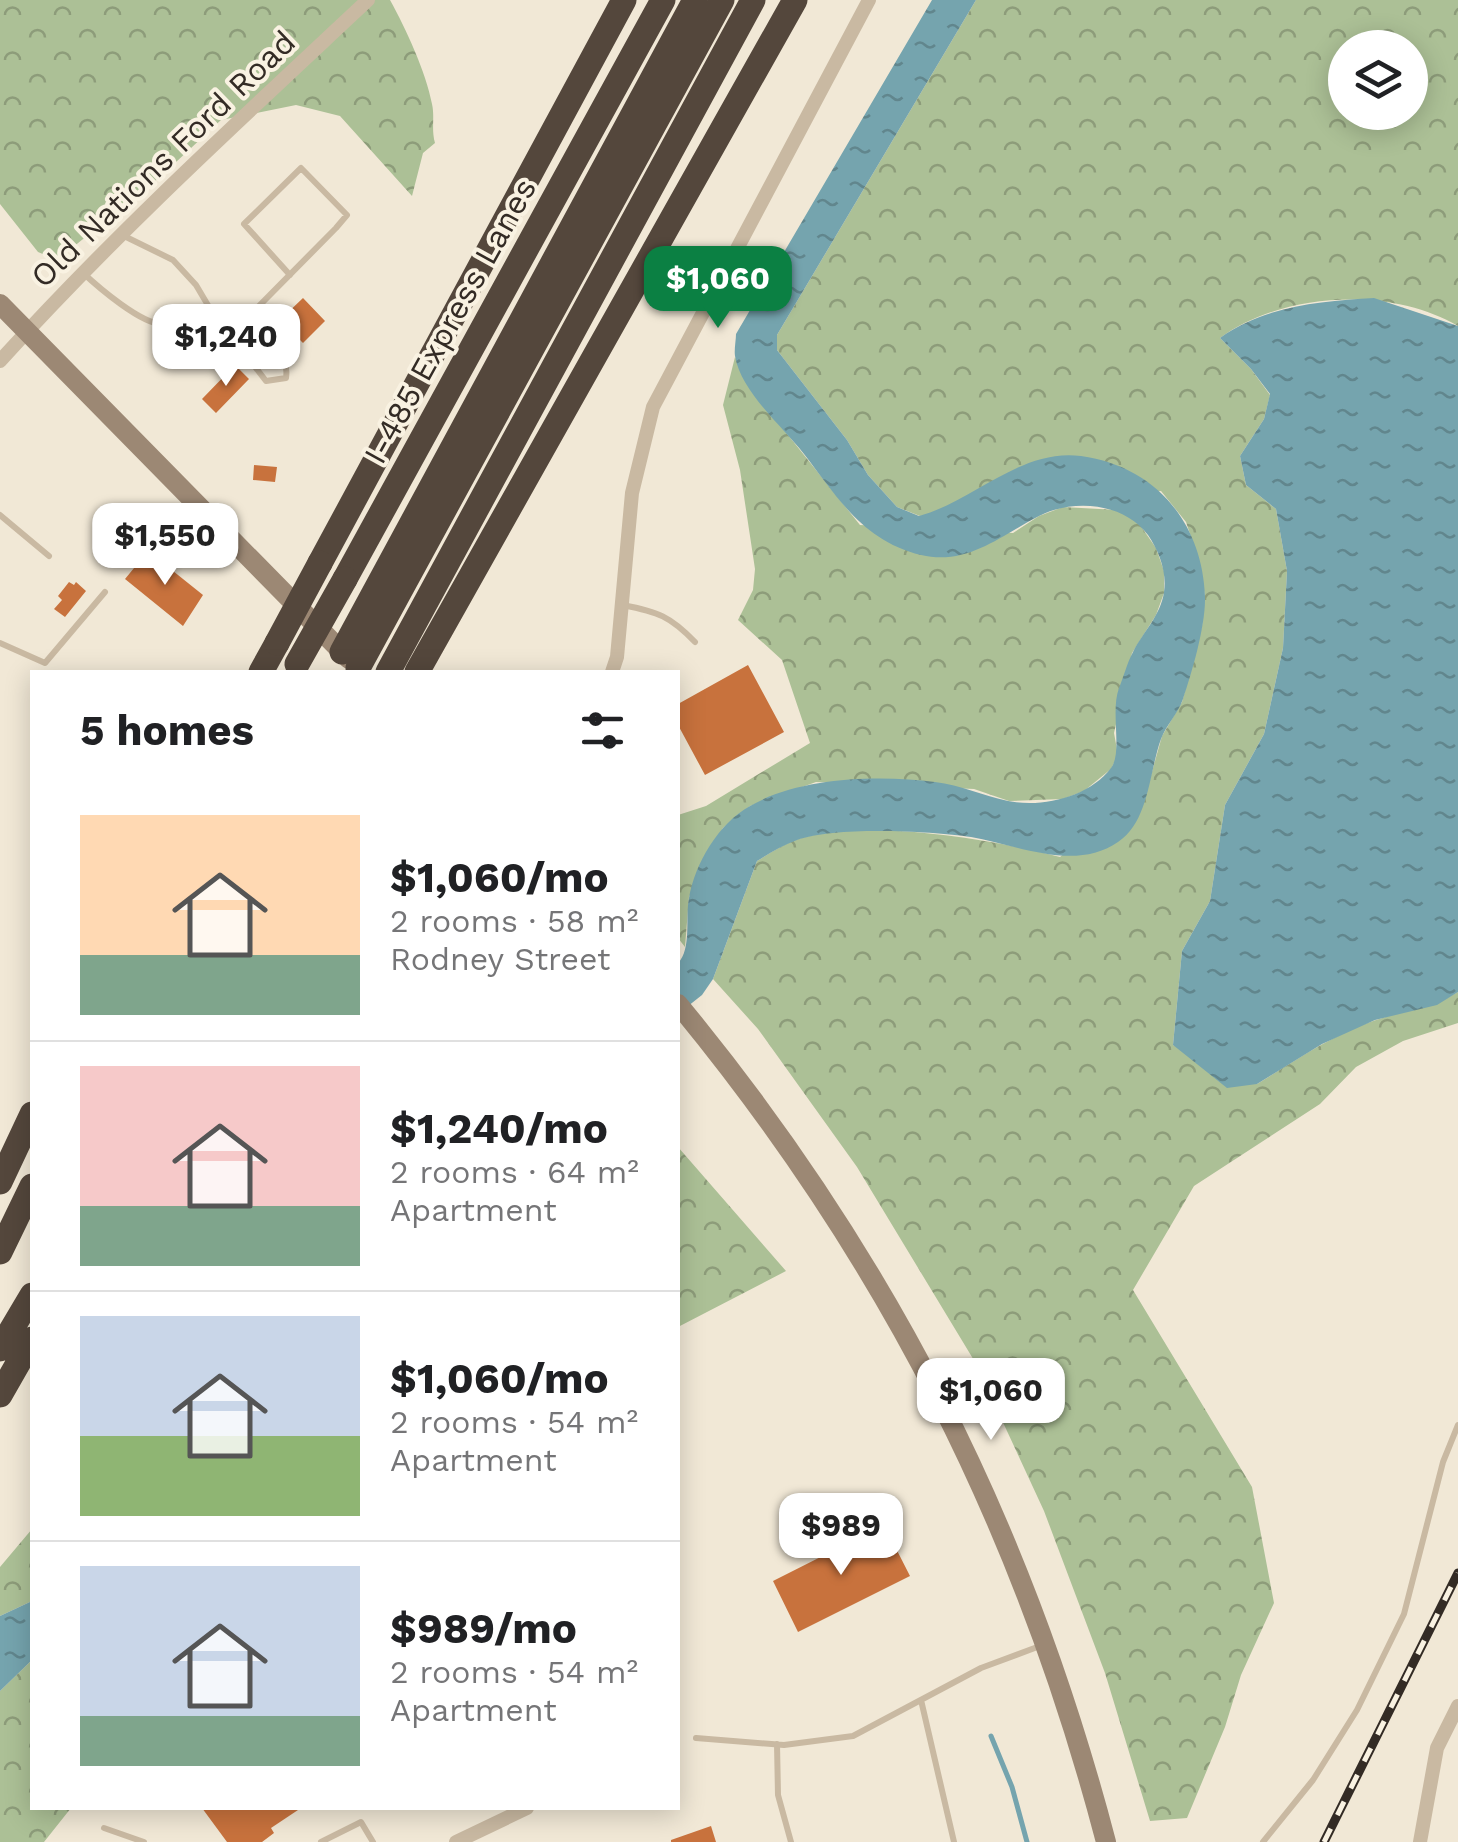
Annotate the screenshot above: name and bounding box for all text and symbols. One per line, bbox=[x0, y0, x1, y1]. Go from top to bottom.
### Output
street label: Old Nations Ford Road bbox=[23, 23, 303, 295]
map controls bbox=[1328, 30, 1428, 130]
button: layers bbox=[1328, 30, 1428, 130]
street label: I-485 Express Lanes bbox=[356, 172, 544, 470]
pin: $1,060 bbox=[637, 246, 799, 331]
text: $1,060 bbox=[666, 259, 770, 297]
pin: $1,240 bbox=[145, 304, 307, 389]
text: $1,240 bbox=[174, 317, 278, 355]
pin: $1,550 bbox=[84, 503, 246, 588]
text: $1,550 bbox=[114, 516, 216, 554]
icon: filters bbox=[575, 703, 630, 758]
text: 5 homes bbox=[80, 706, 254, 755]
text: $1,060/mo bbox=[390, 853, 609, 902]
icon: home bbox=[160, 855, 280, 975]
text: 2 rooms · 58 m² bbox=[390, 902, 638, 940]
text: Rodney Street bbox=[390, 940, 610, 978]
text: $1,240/mo bbox=[390, 1104, 608, 1153]
icon: home bbox=[160, 1106, 280, 1226]
text: 2 rooms · 64 m² bbox=[390, 1153, 639, 1191]
text: Apartment bbox=[390, 1191, 557, 1229]
text: $1,060/mo bbox=[390, 1354, 609, 1403]
icon: home bbox=[160, 1356, 280, 1476]
pin: $1,060 bbox=[910, 1358, 1072, 1443]
text: $1,060 bbox=[939, 1371, 1043, 1409]
text: 2 rooms · 54 m² bbox=[390, 1403, 638, 1441]
text: Apartment bbox=[390, 1441, 557, 1479]
pin: $989 bbox=[782, 1493, 900, 1578]
text: $989 bbox=[801, 1506, 881, 1544]
text: $989/mo bbox=[390, 1604, 577, 1653]
icon: home bbox=[160, 1606, 280, 1726]
text: 2 rooms · 54 m² bbox=[390, 1653, 638, 1691]
text: Apartment bbox=[390, 1691, 557, 1729]

